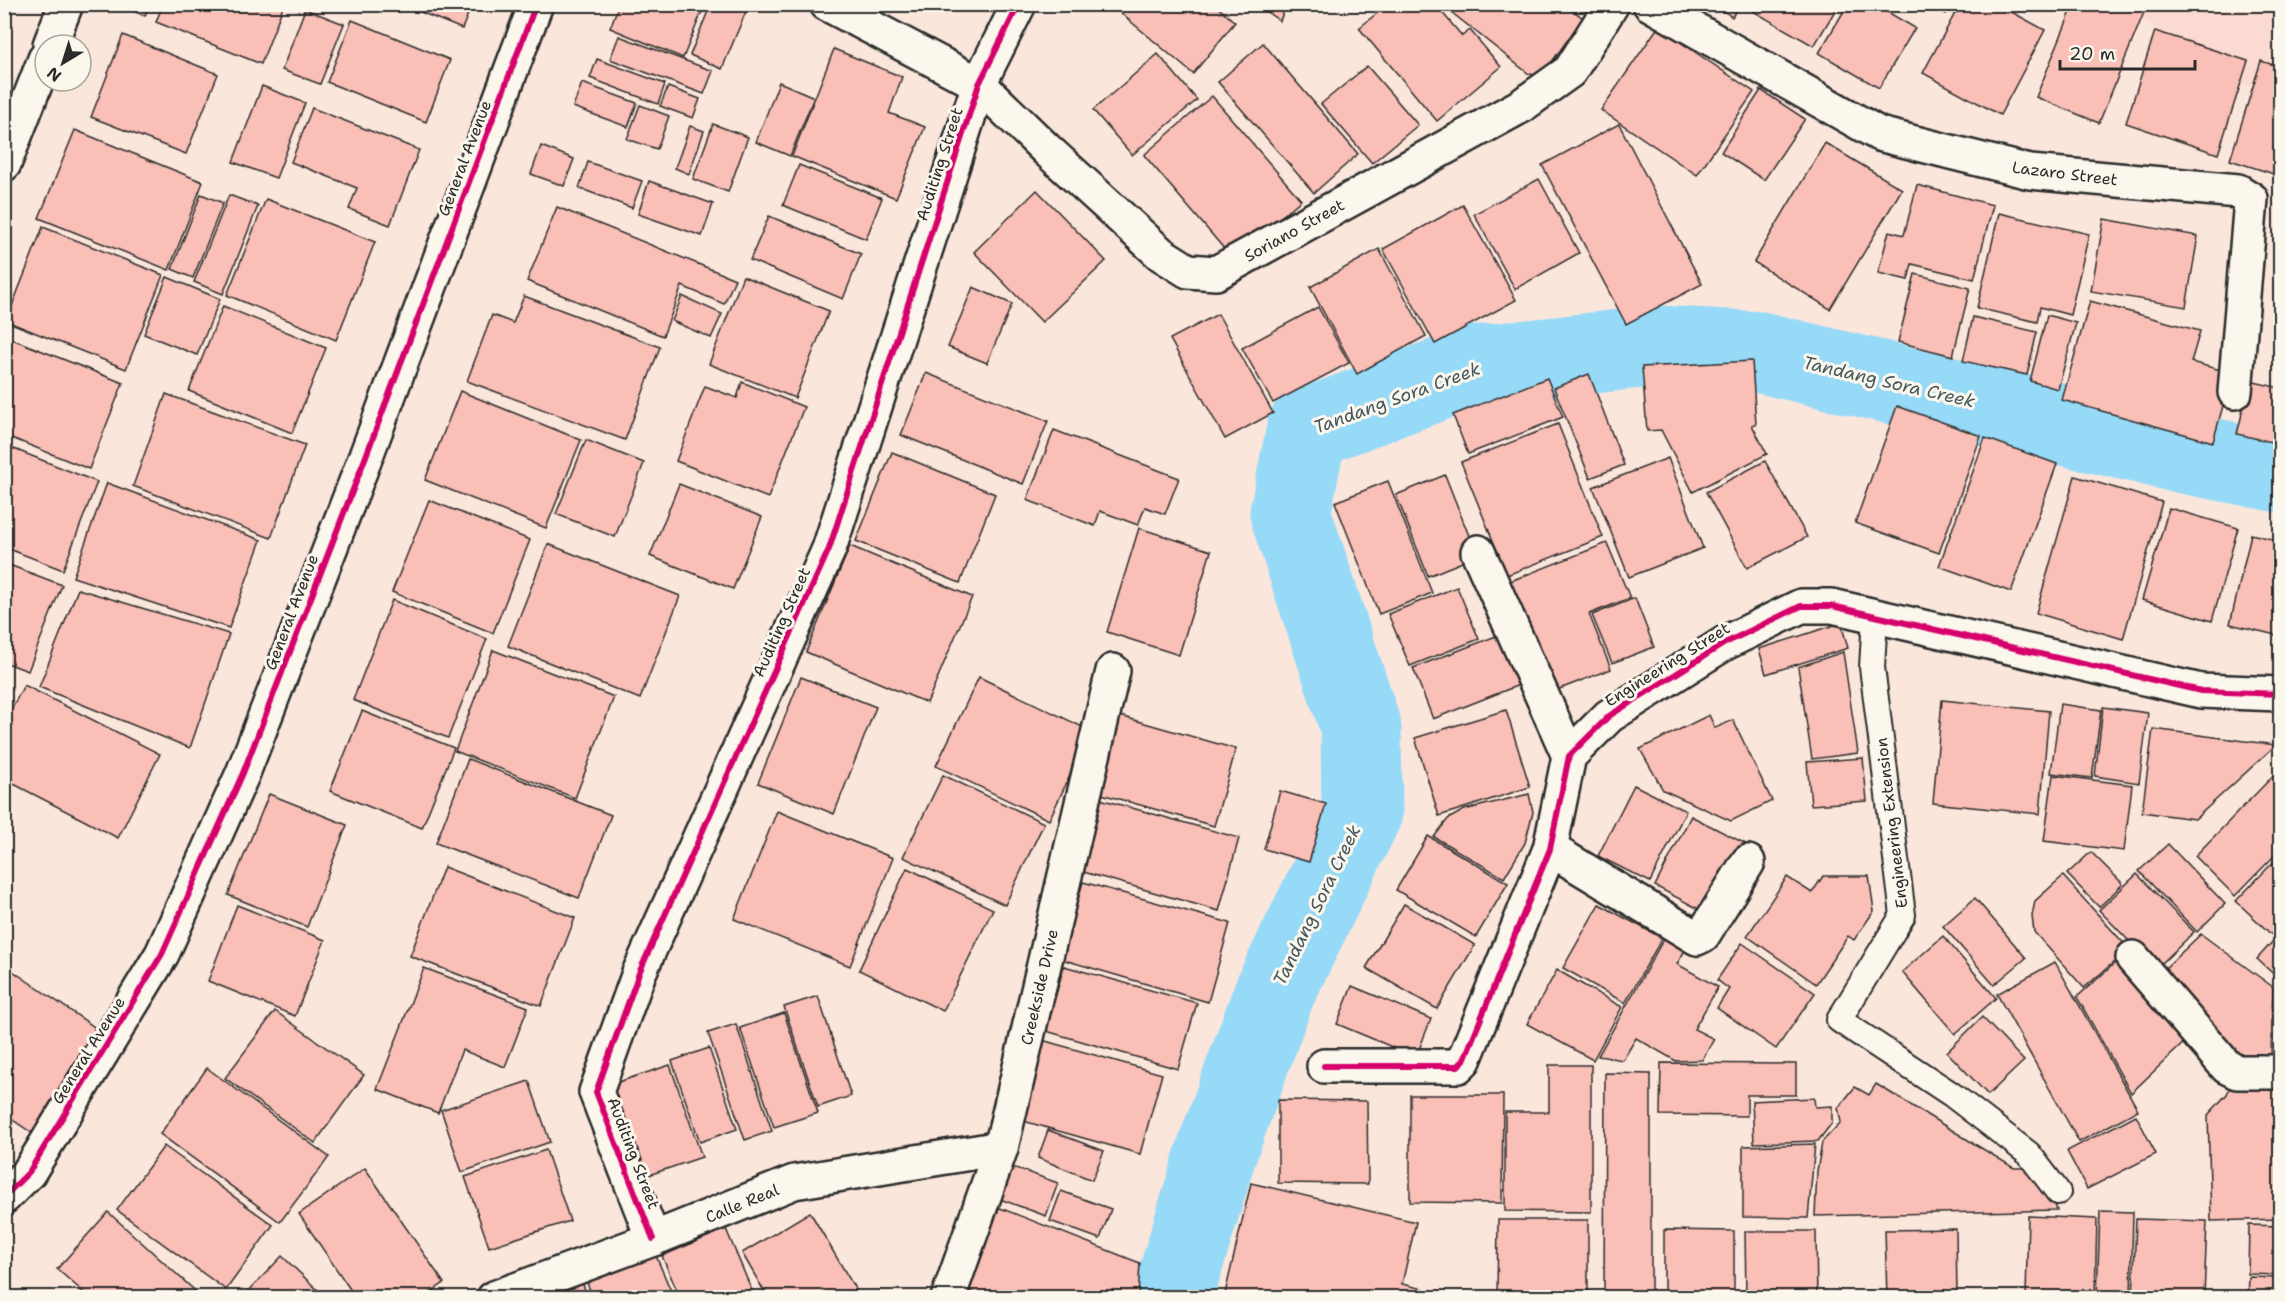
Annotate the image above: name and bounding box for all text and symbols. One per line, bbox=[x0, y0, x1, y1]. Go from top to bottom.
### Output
north arrow bbox=[33, 33, 93, 93]
scale bar bbox=[2060, 33, 2195, 71]
text: 20 m bbox=[2069, 42, 2115, 66]
text: N bbox=[43, 62, 66, 87]
street label: General Avenue bbox=[433, 97, 496, 219]
street label: Auditing Street bbox=[911, 105, 968, 224]
street label: Lazaro Street bbox=[2011, 157, 2119, 190]
street label: Soriano Street bbox=[1240, 194, 1348, 267]
water label: Tandang Sora Creek bbox=[1801, 351, 1978, 414]
water label: Tandang Sora Creek bbox=[1310, 356, 1484, 439]
street label: General Avenue bbox=[260, 551, 323, 673]
street label: Auditing Street bbox=[748, 564, 815, 680]
street label: Engineering Street bbox=[1601, 617, 1734, 711]
street label: Engineering Extension bbox=[1871, 736, 1912, 909]
water label: Tandang Sora Creek bbox=[1268, 820, 1367, 989]
street label: Creekside Drive bbox=[1016, 927, 1063, 1047]
street label: General Avenue bbox=[47, 993, 130, 1108]
street label: Auditing Street bbox=[603, 1094, 664, 1212]
street label: Calle Real bbox=[702, 1179, 782, 1228]

